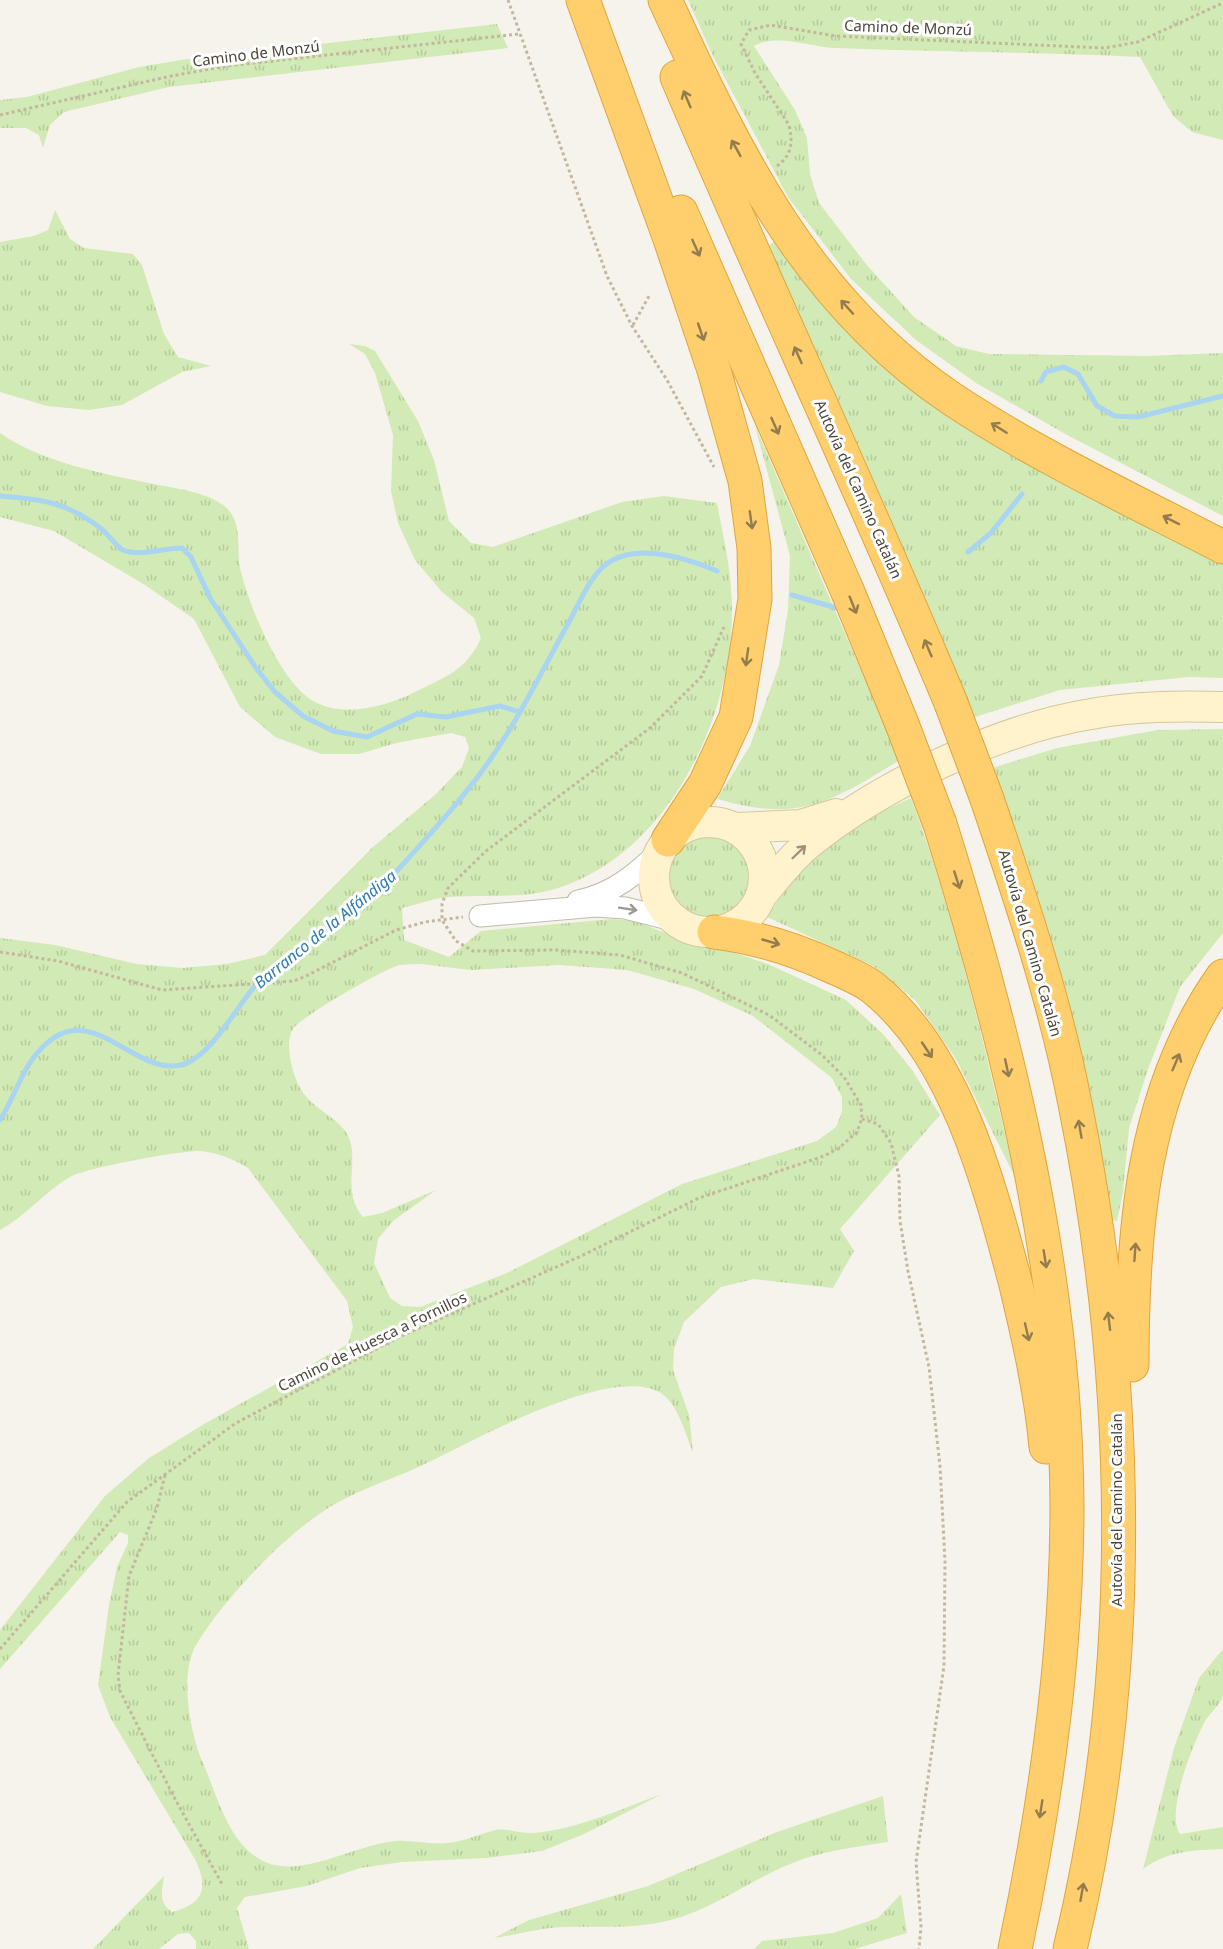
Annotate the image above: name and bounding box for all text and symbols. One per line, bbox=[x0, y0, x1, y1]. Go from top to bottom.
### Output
street label: Camino de Monzú bbox=[844, 15, 972, 39]
street label: Camino de Monzú bbox=[191, 35, 321, 71]
one-way arrow bbox=[681, 91, 692, 109]
one-way arrow bbox=[730, 140, 742, 157]
one-way arrow bbox=[691, 238, 703, 256]
one-way arrow bbox=[840, 300, 854, 315]
one-way arrow bbox=[696, 322, 707, 341]
one-way arrow bbox=[792, 346, 803, 364]
street label: Autovía del Camino Catalán bbox=[810, 396, 908, 582]
one-way arrow bbox=[769, 417, 781, 435]
one-way arrow bbox=[991, 422, 1008, 434]
one-way arrow bbox=[745, 510, 756, 530]
one-way arrow bbox=[1163, 514, 1180, 526]
one-way arrow bbox=[848, 595, 859, 614]
one-way arrow bbox=[922, 640, 933, 658]
one-way arrow bbox=[741, 647, 752, 666]
one-way arrow bbox=[792, 845, 807, 860]
street label: Autovía del Camino Catalán bbox=[995, 847, 1067, 1039]
water label: Barranco de la Alfándiga bbox=[249, 865, 401, 993]
one-way arrow bbox=[953, 870, 964, 889]
one-way arrow bbox=[618, 904, 637, 915]
one-way arrow bbox=[761, 937, 780, 948]
one-way arrow bbox=[921, 1041, 933, 1058]
one-way arrow bbox=[1171, 1054, 1183, 1072]
one-way arrow bbox=[1002, 1058, 1014, 1077]
one-way arrow bbox=[1074, 1119, 1085, 1139]
one-way arrow bbox=[1129, 1242, 1140, 1262]
one-way arrow bbox=[1040, 1249, 1051, 1269]
street label: Camino de Huesca a Fornillos bbox=[274, 1286, 470, 1396]
one-way arrow bbox=[1103, 1312, 1114, 1332]
one-way arrow bbox=[1022, 1322, 1034, 1341]
street label: Autovía del Camino Catalán bbox=[1106, 1413, 1126, 1607]
one-way arrow bbox=[1036, 1799, 1047, 1818]
one-way arrow bbox=[1077, 1882, 1088, 1902]

